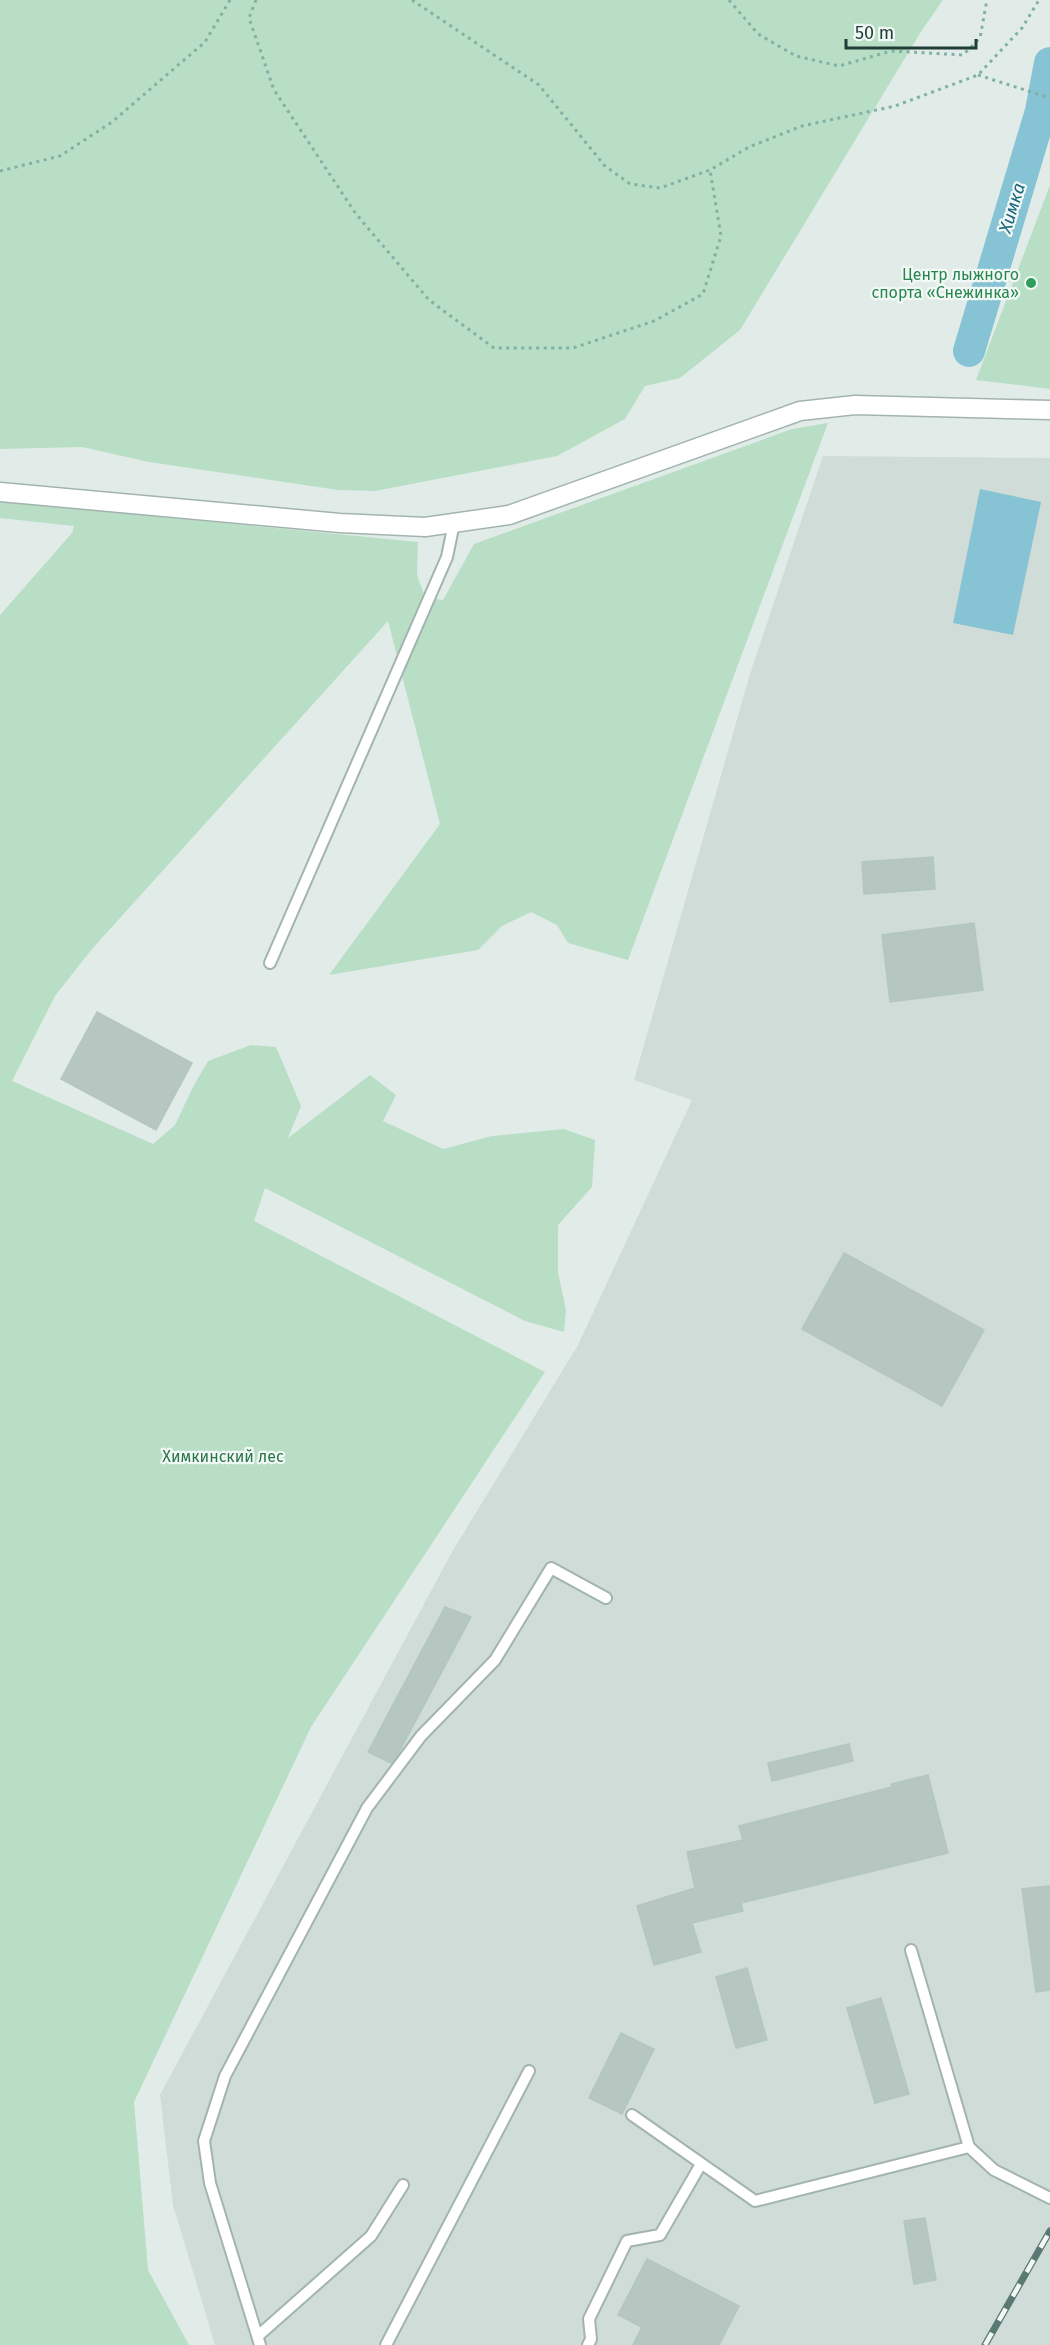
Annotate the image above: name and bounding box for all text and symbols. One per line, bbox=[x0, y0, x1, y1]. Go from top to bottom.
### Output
scale bar bbox=[846, 12, 976, 50]
text: 50 m bbox=[855, 22, 894, 44]
water label: Химка bbox=[994, 180, 1030, 237]
place label: Центр лыжного спорта «Снежинка» bbox=[872, 265, 1019, 302]
marker: Центр лыжного спорта «Снежинка» bbox=[1024, 276, 1038, 290]
park label: Химкинский лес bbox=[162, 1447, 284, 1466]

